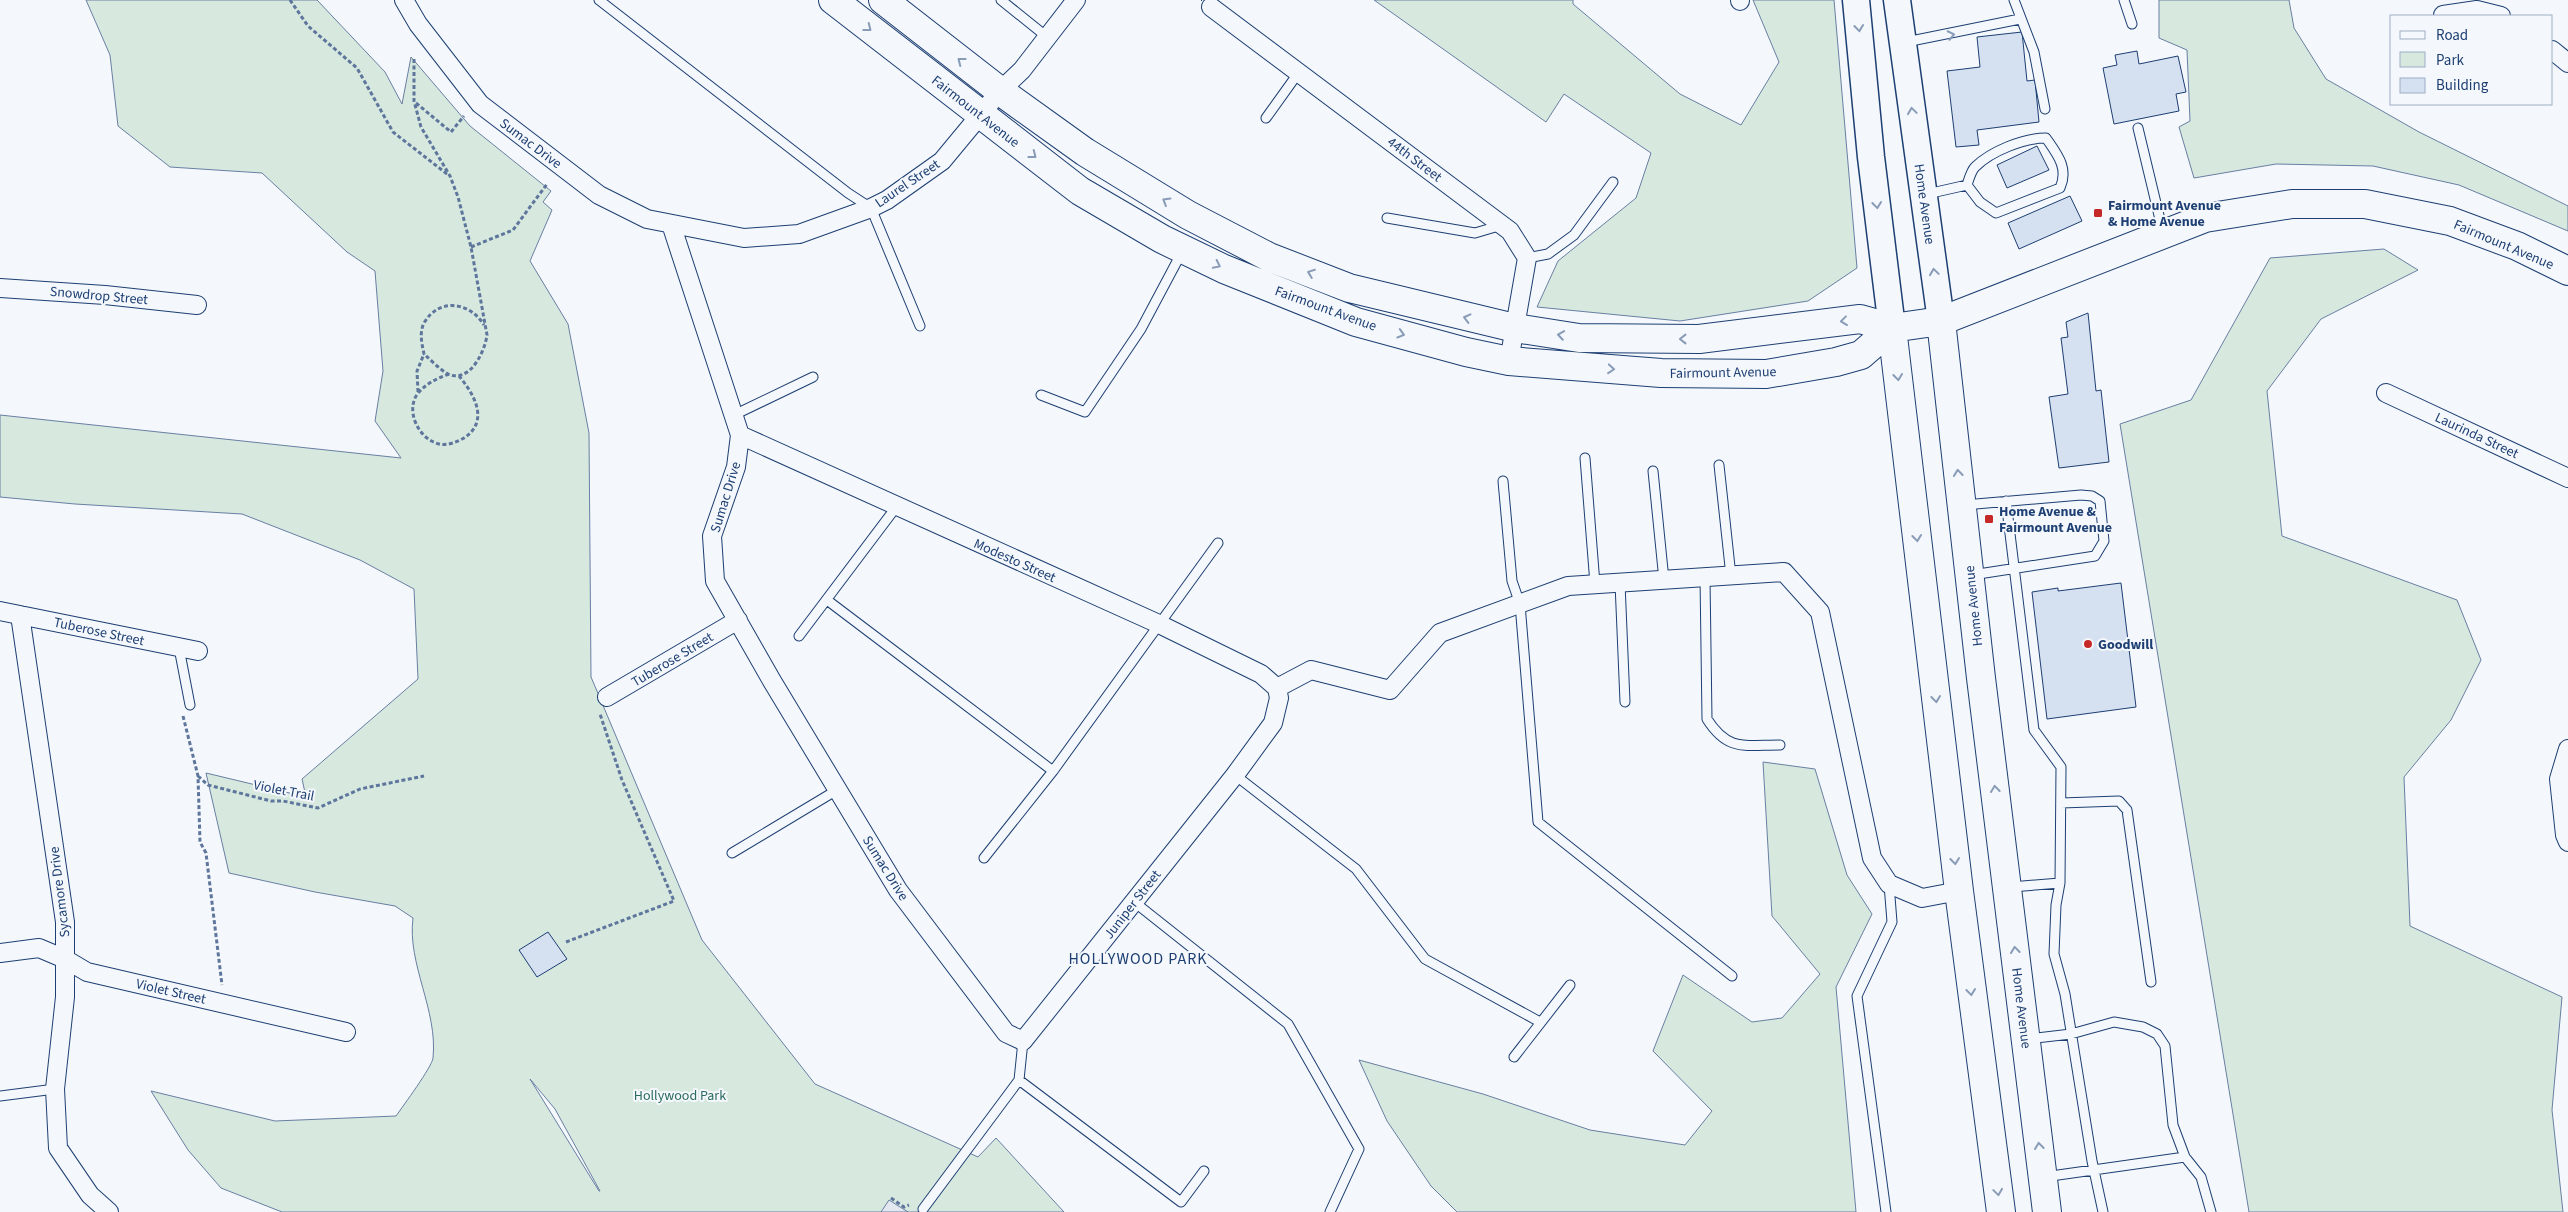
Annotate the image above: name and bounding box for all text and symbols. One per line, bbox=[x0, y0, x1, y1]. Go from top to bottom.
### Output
legend bbox=[2390, 15, 2553, 105]
one-way arrow bbox=[862, 22, 871, 30]
one-way arrow bbox=[1853, 24, 1864, 32]
text: Road bbox=[2436, 25, 2468, 46]
one-way arrow bbox=[1946, 30, 1955, 41]
text: Park bbox=[2436, 50, 2465, 71]
one-way arrow bbox=[958, 59, 967, 67]
street label: Fairmount Avenue bbox=[927, 71, 1024, 153]
text: Building bbox=[2436, 75, 2489, 96]
one-way arrow bbox=[1908, 107, 1918, 116]
street label: Sumac Drive bbox=[495, 114, 566, 174]
street label: 44th Street bbox=[1383, 133, 1446, 187]
one-way arrow bbox=[1027, 149, 1037, 158]
street label: Laurel Street bbox=[871, 155, 944, 213]
street label: Home Avenue bbox=[1908, 163, 1940, 246]
place label: Fairmount Avenue & Home Avenue bbox=[2108, 196, 2221, 232]
one-way arrow bbox=[1162, 198, 1171, 208]
one-way arrow bbox=[1871, 202, 1882, 210]
marker: Fairmount Avenue & Home Avenue bbox=[2092, 207, 2104, 219]
street label: Fairmount Avenue bbox=[2450, 215, 2557, 275]
one-way arrow bbox=[1211, 259, 1220, 269]
one-way arrow bbox=[1930, 268, 1940, 277]
one-way arrow bbox=[1307, 269, 1316, 280]
street label: Fairmount Avenue bbox=[1272, 281, 1379, 337]
street label: Snowdrop Street bbox=[49, 282, 149, 310]
one-way arrow bbox=[1463, 313, 1472, 324]
one-way arrow bbox=[1840, 315, 1848, 326]
one-way arrow bbox=[1397, 329, 1405, 339]
one-way arrow bbox=[1556, 331, 1565, 341]
one-way arrow bbox=[1679, 334, 1686, 344]
street label: Fairmount Avenue bbox=[1669, 362, 1777, 384]
one-way arrow bbox=[1607, 363, 1615, 374]
one-way arrow bbox=[1892, 373, 1903, 381]
street label: Laurinda Street bbox=[2432, 408, 2522, 464]
street label: Sumac Drive bbox=[706, 459, 746, 535]
one-way arrow bbox=[1953, 469, 1964, 477]
place label: Home Avenue & Fairmount Avenue bbox=[1999, 502, 2112, 538]
marker: Home Avenue & Fairmount Avenue bbox=[1983, 513, 1995, 525]
street label: Modesto Street bbox=[970, 534, 1059, 588]
one-way arrow bbox=[1911, 534, 1922, 542]
street label: Home Avenue bbox=[1960, 564, 1988, 647]
street label: Tuberose Street bbox=[52, 613, 146, 651]
street label: Tuberose Street bbox=[628, 627, 717, 692]
place label: Goodwill bbox=[2098, 635, 2153, 655]
marker: Goodwill bbox=[2082, 638, 2094, 650]
one-way arrow bbox=[1930, 696, 1941, 704]
street label: Violet Trail bbox=[252, 775, 316, 807]
one-way arrow bbox=[1990, 785, 2001, 793]
street label: Sumac Drive bbox=[857, 832, 913, 905]
street label: Sycamore Drive bbox=[44, 845, 75, 938]
one-way arrow bbox=[1949, 857, 1960, 865]
street label: Juniper Street bbox=[1099, 866, 1166, 943]
one-way arrow bbox=[2010, 946, 2021, 954]
district label: HOLLYWOOD PARK bbox=[1068, 948, 1208, 970]
street label: Home Avenue bbox=[2006, 967, 2036, 1050]
street label: Violet Street bbox=[134, 974, 208, 1010]
one-way arrow bbox=[1966, 987, 1976, 996]
park label: Hollywood Park bbox=[634, 1086, 726, 1106]
one-way arrow bbox=[2034, 1142, 2045, 1150]
one-way arrow bbox=[1992, 1188, 2002, 1197]

